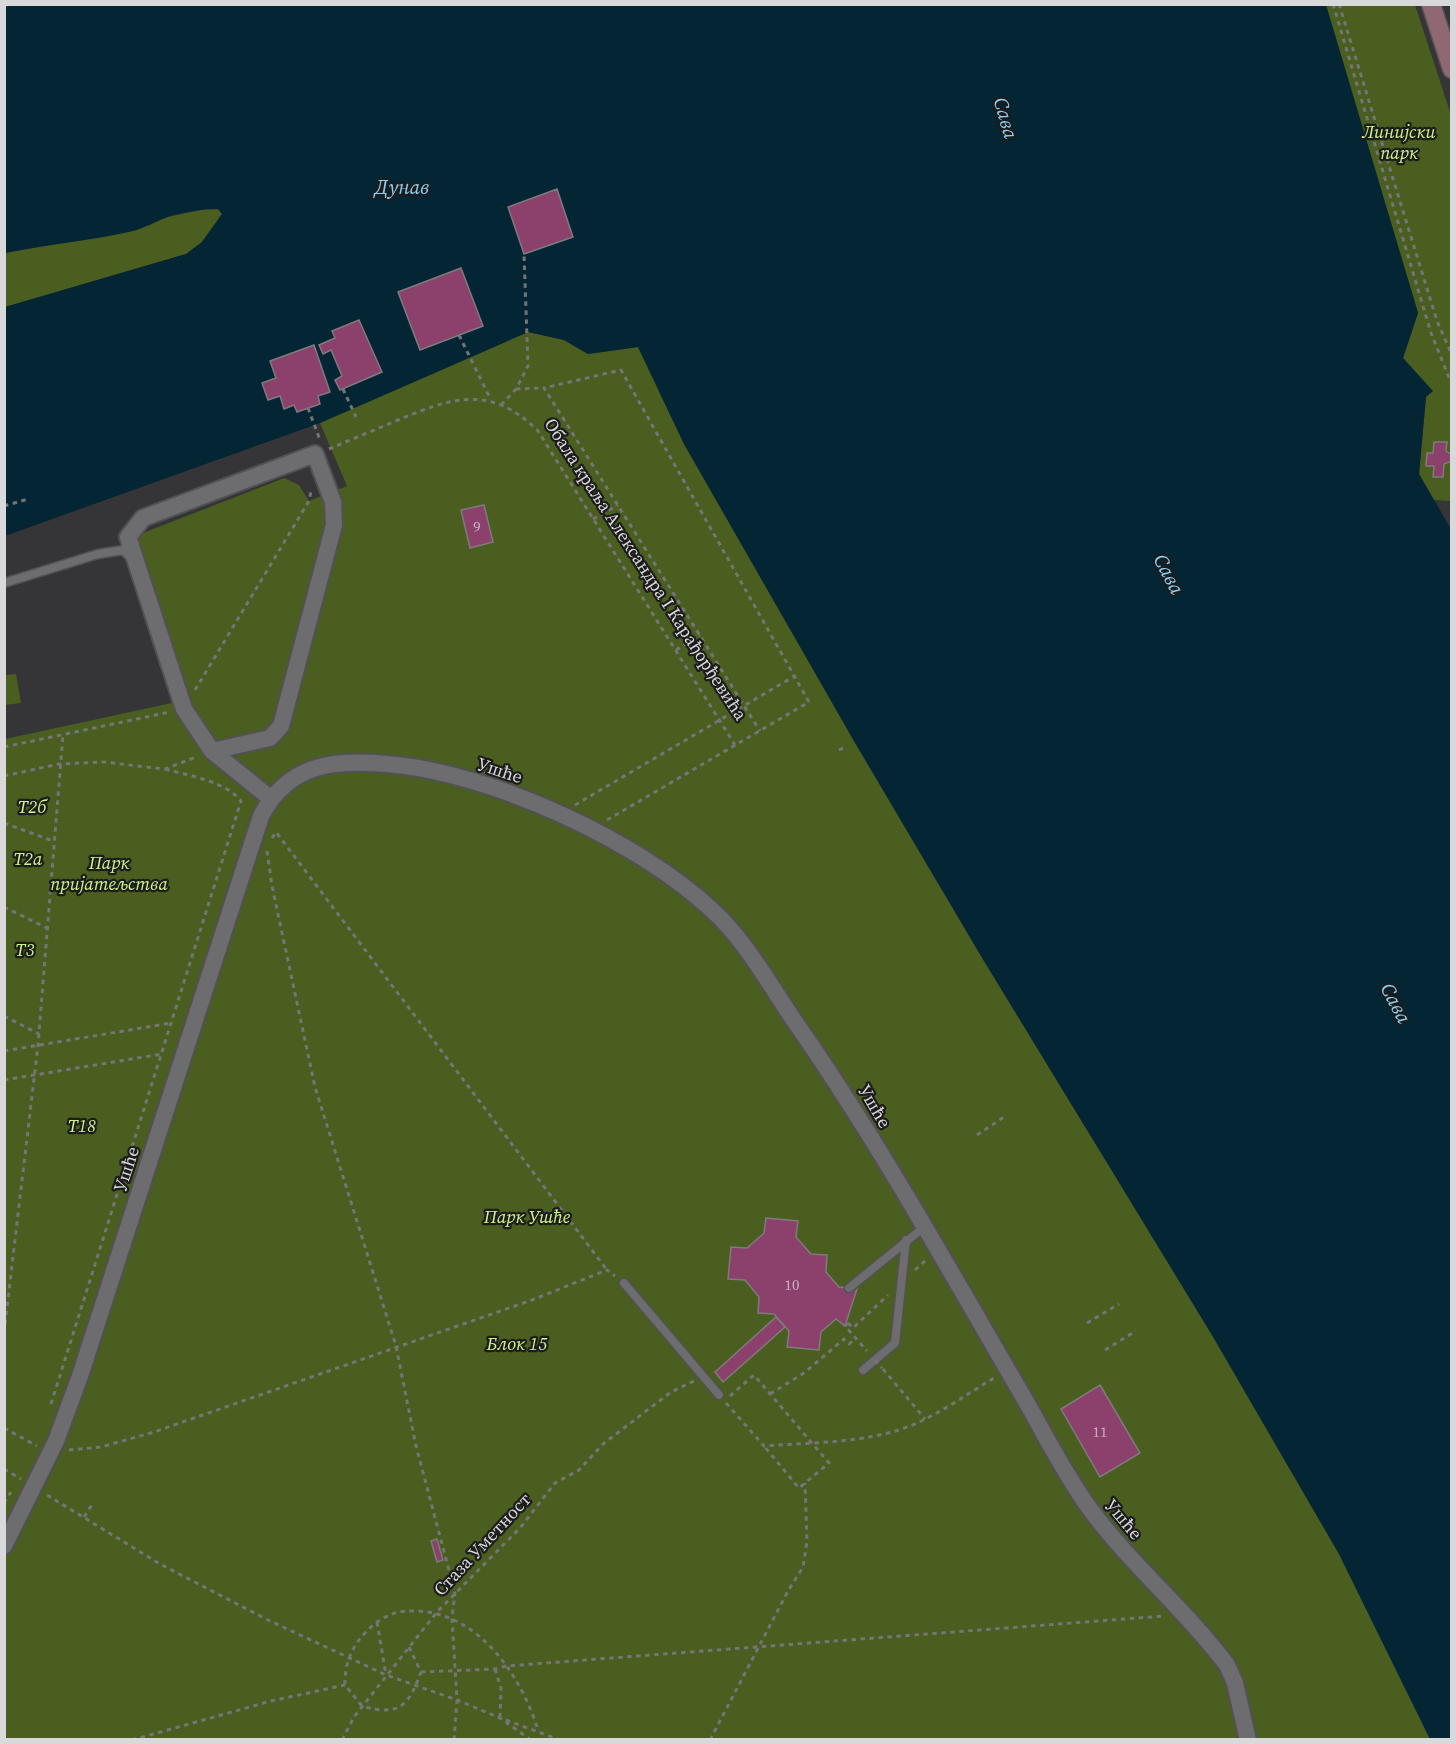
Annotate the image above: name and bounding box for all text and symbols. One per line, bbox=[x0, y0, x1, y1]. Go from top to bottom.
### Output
water label: Сава bbox=[987, 94, 1025, 143]
park label: Линијски парк bbox=[1361, 119, 1436, 165]
water label: Дунав bbox=[373, 173, 429, 201]
street label: Обала краља Александра I Карађорђевића bbox=[539, 413, 754, 726]
house number: 9 bbox=[473, 516, 481, 537]
water label: Сава bbox=[1147, 549, 1191, 600]
street label: Ушће bbox=[474, 751, 526, 789]
park label: Т2б bbox=[18, 794, 48, 819]
park label: Т2а bbox=[14, 846, 43, 871]
park label: Парк пријатељства bbox=[50, 850, 168, 896]
park label: Т3 bbox=[15, 937, 35, 962]
water label: Сава bbox=[1374, 978, 1418, 1029]
street label: Ушће bbox=[853, 1080, 897, 1132]
park label: Т18 bbox=[68, 1113, 96, 1138]
street label: Ушће bbox=[107, 1143, 145, 1195]
park label: Парк Ушће bbox=[483, 1204, 571, 1229]
house number: 10 bbox=[784, 1274, 800, 1295]
park label: Блок 15 bbox=[486, 1331, 548, 1356]
house number: 11 bbox=[1092, 1421, 1108, 1442]
street label: Стаза Уметност bbox=[428, 1487, 537, 1601]
street label: Ушће bbox=[1100, 1493, 1148, 1545]

